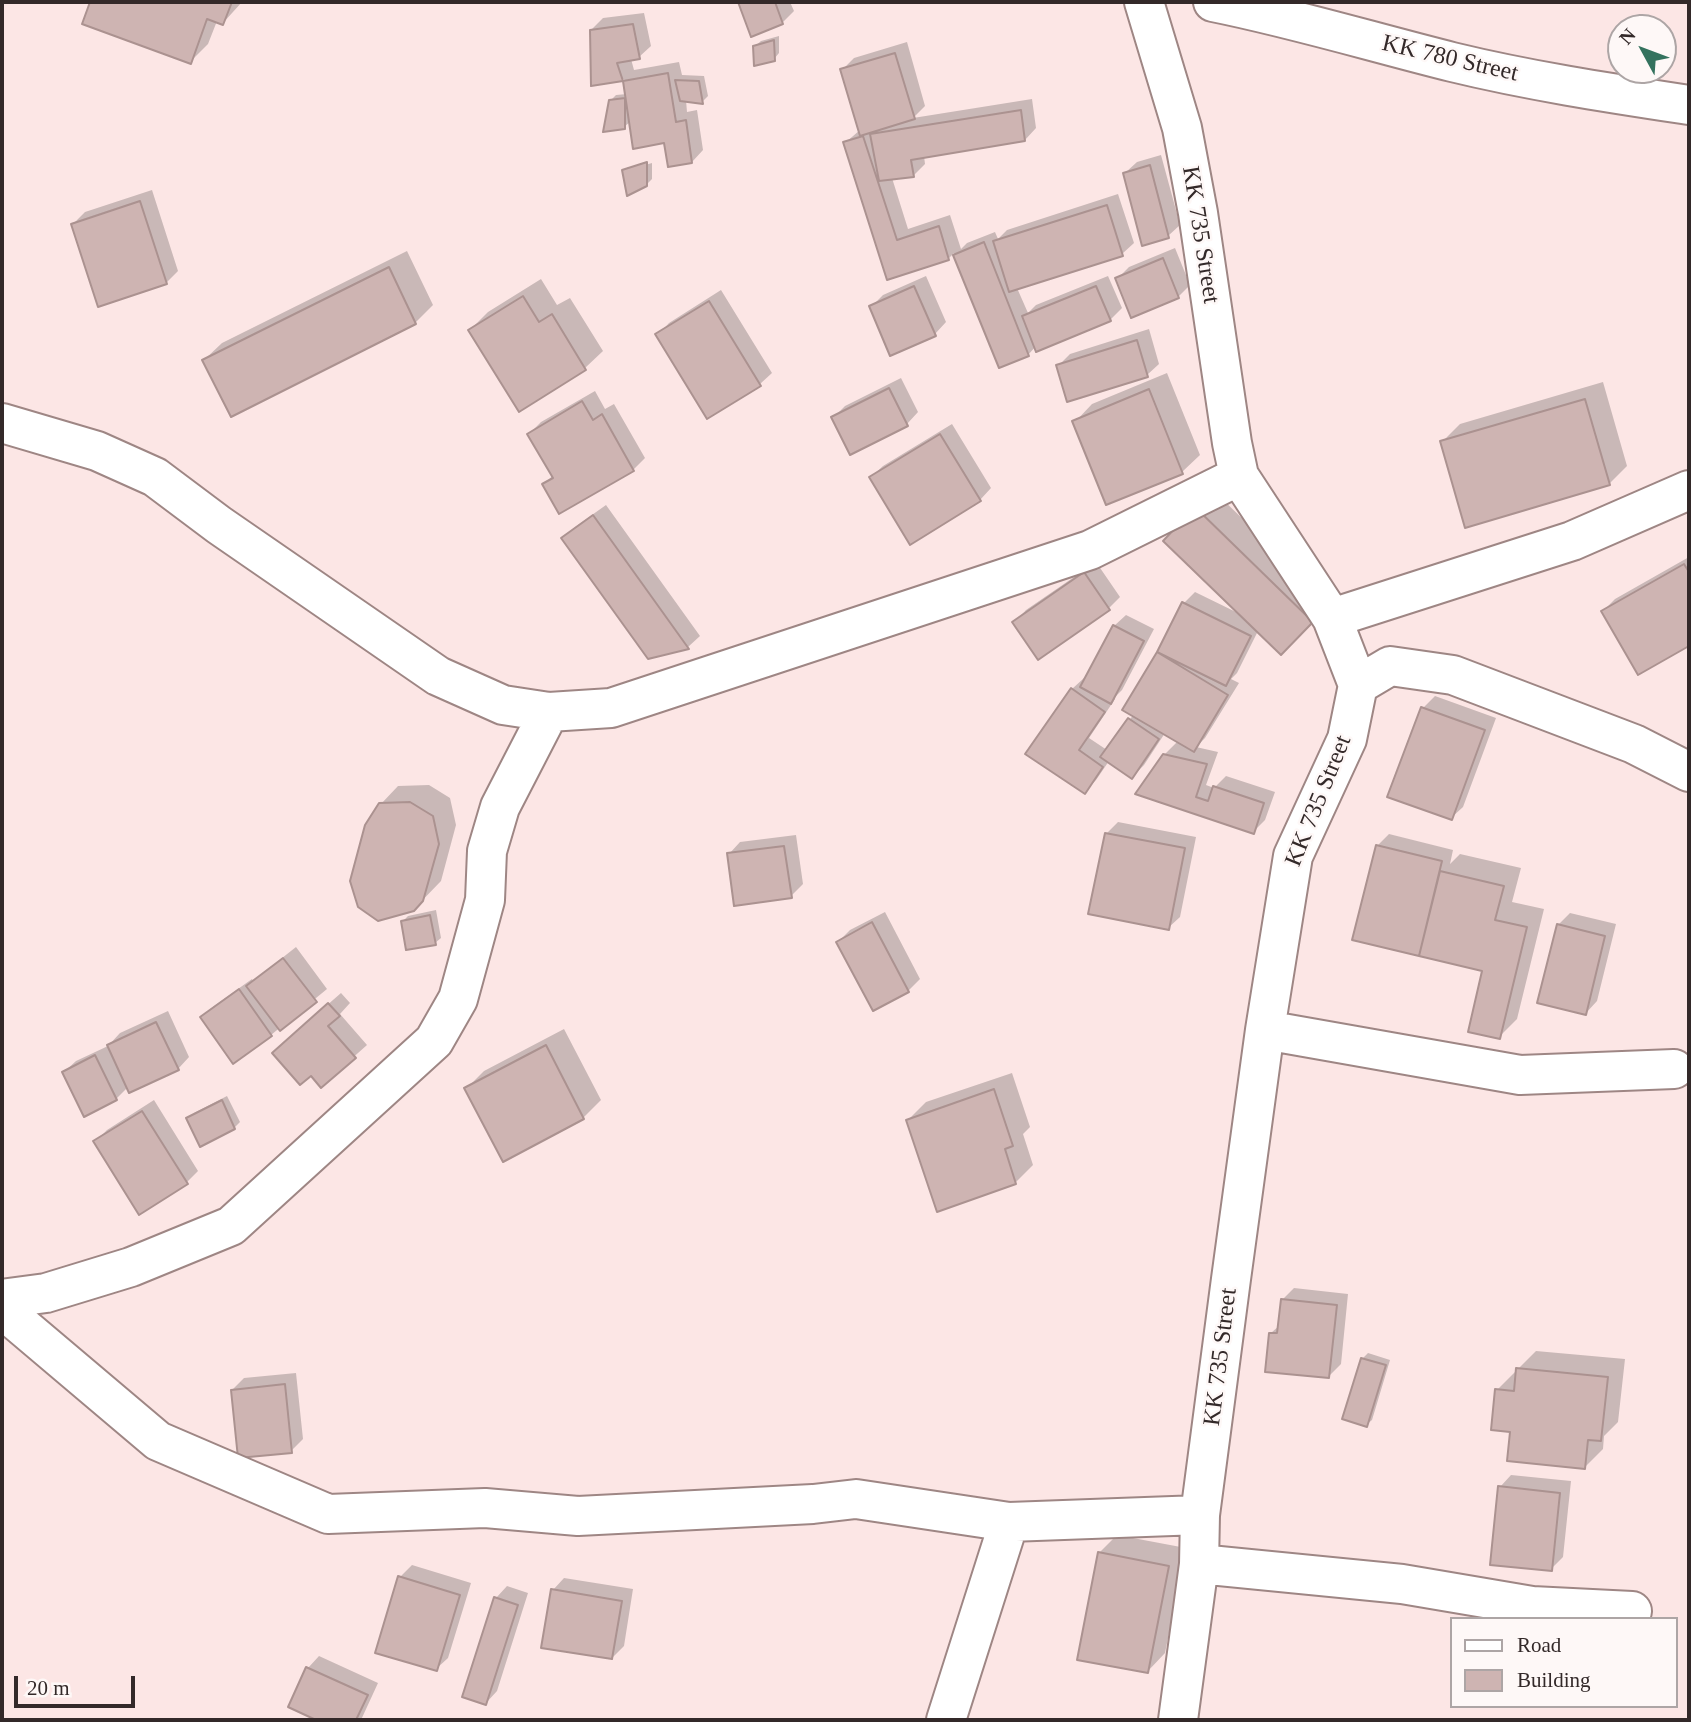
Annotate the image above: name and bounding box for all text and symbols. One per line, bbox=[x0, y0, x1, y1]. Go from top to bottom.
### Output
north arrow bbox=[1607, 14, 1677, 84]
text: N bbox=[1615, 24, 1640, 48]
street label: KK 780 Street bbox=[1379, 29, 1521, 89]
street label: KK 735 Street bbox=[1175, 164, 1225, 306]
street label: KK 735 Street bbox=[1280, 731, 1358, 871]
street label: KK 735 Street bbox=[1198, 1286, 1244, 1428]
legend bbox=[1450, 1617, 1677, 1708]
text: Road bbox=[1517, 1633, 1561, 1657]
scale bar bbox=[18, 1662, 138, 1706]
text: Building bbox=[1517, 1668, 1591, 1692]
text: 20 m bbox=[27, 1676, 70, 1700]

